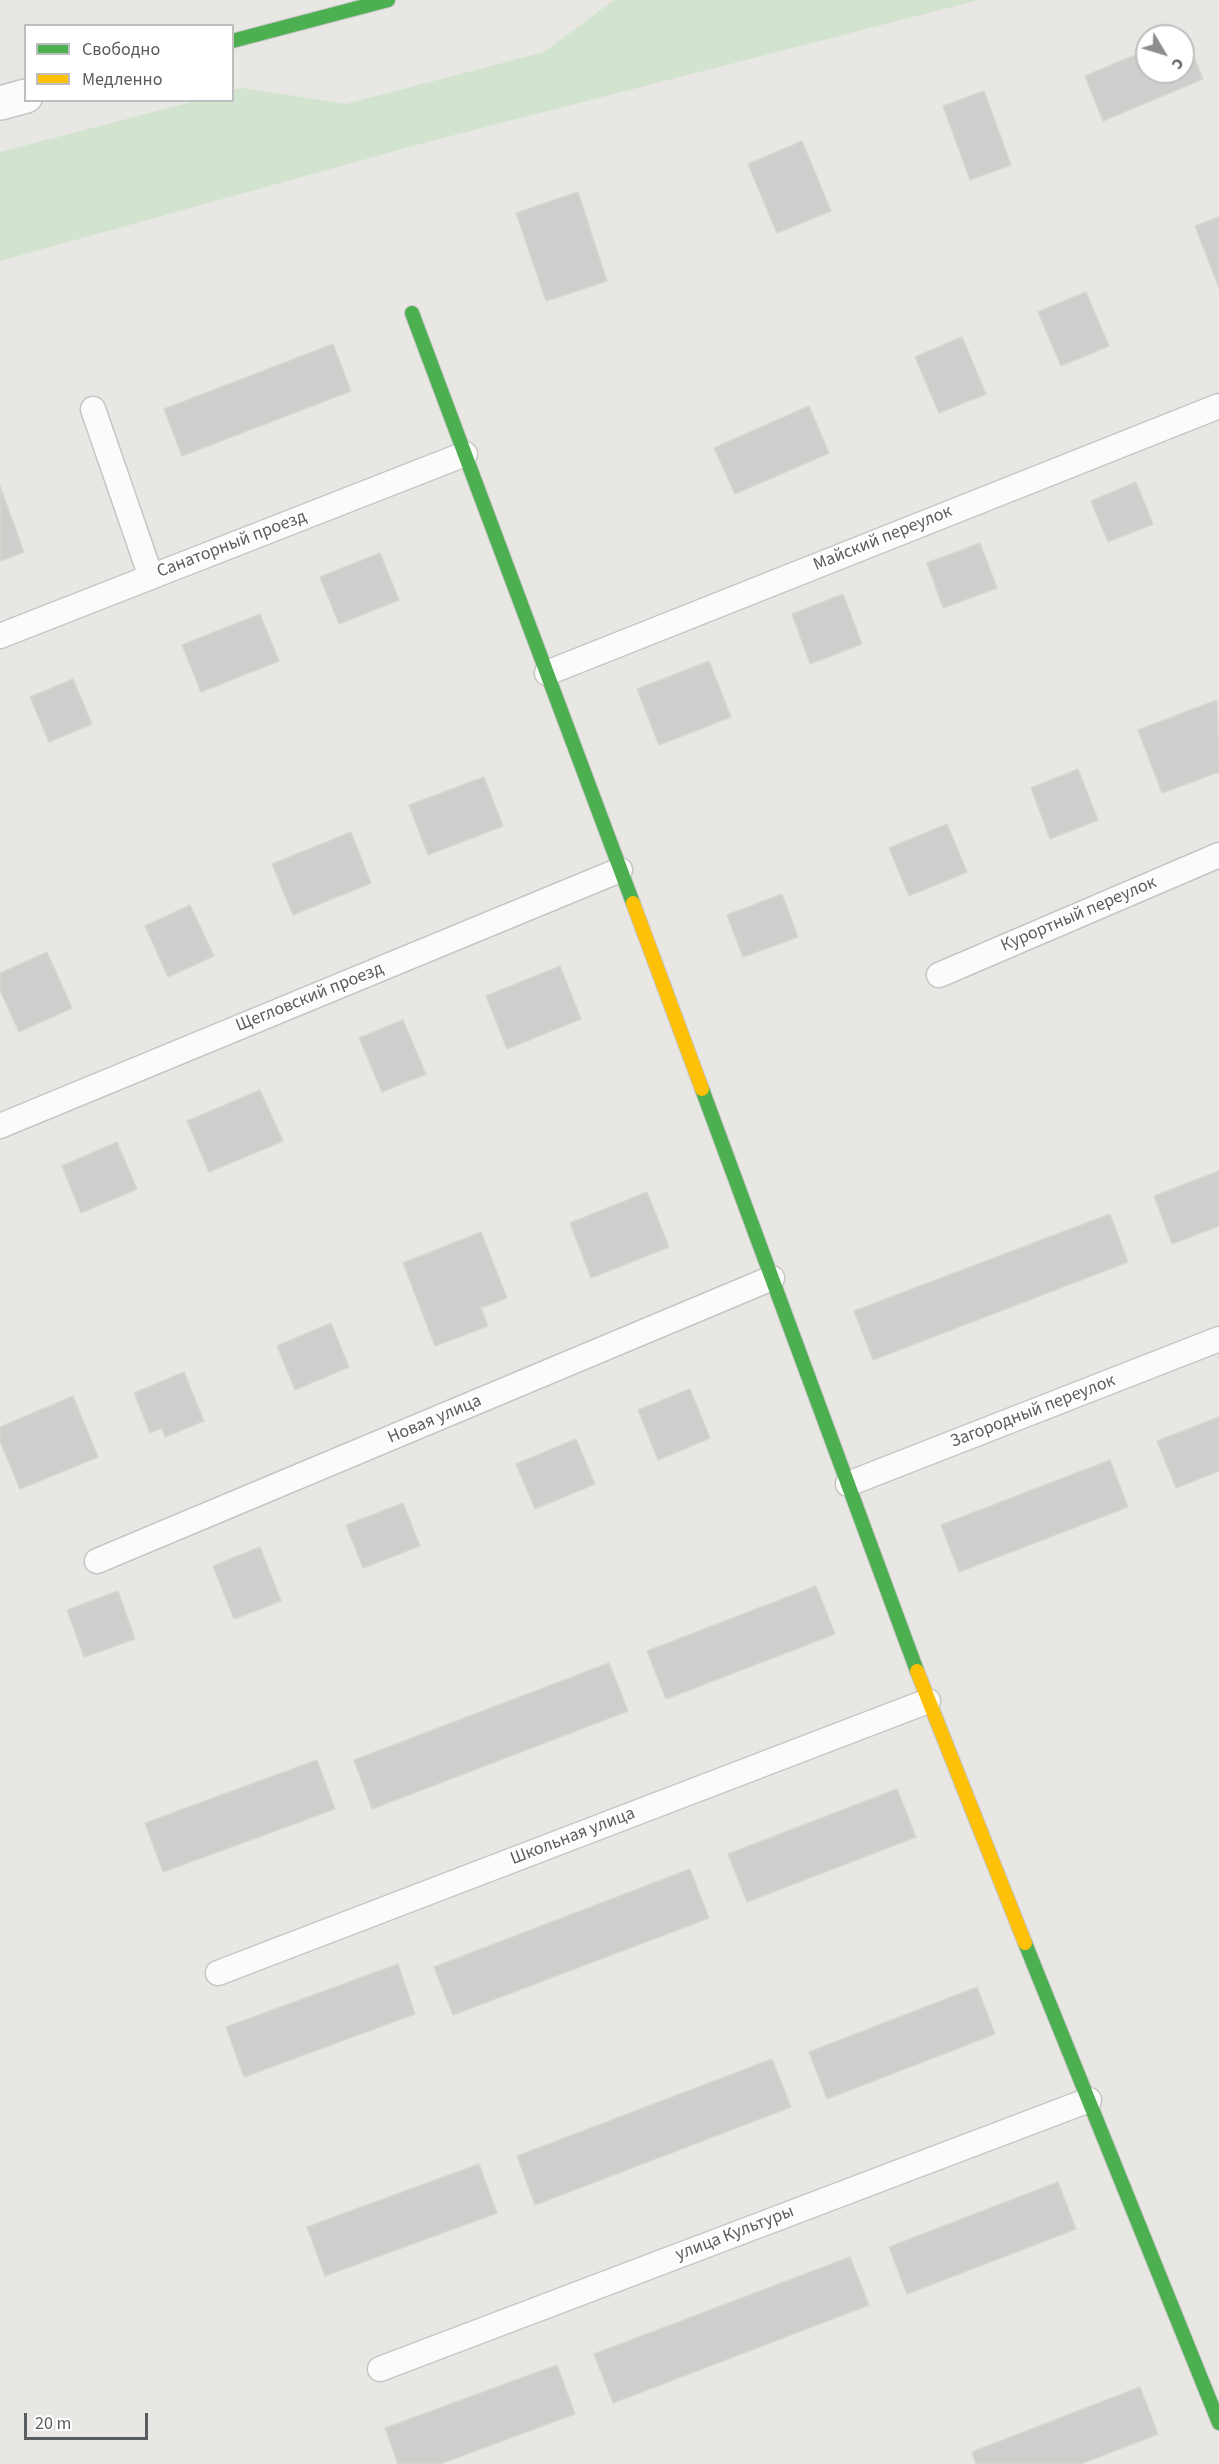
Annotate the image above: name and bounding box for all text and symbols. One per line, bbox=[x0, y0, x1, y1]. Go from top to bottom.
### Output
legend bbox=[24, 24, 234, 102]
north arrow bbox=[1135, 24, 1195, 84]
text: Свободно bbox=[82, 37, 160, 62]
text: С bbox=[1166, 53, 1189, 74]
text: Медленно bbox=[82, 67, 162, 92]
street label: Майский переулок bbox=[810, 501, 956, 577]
street label: Санаторный проезд bbox=[154, 507, 310, 583]
street label: Курортный переулок bbox=[998, 873, 1160, 957]
street label: Щегловский проезд bbox=[233, 959, 387, 1037]
street label: Загородный переулок bbox=[947, 1371, 1119, 1453]
street label: Новая улица bbox=[385, 1391, 485, 1449]
street label: Школьная улица bbox=[508, 1803, 638, 1871]
street label: улица Культуры bbox=[673, 2202, 797, 2266]
scale bar bbox=[27, 2401, 152, 2439]
text: 20 m bbox=[35, 2411, 71, 2436]

